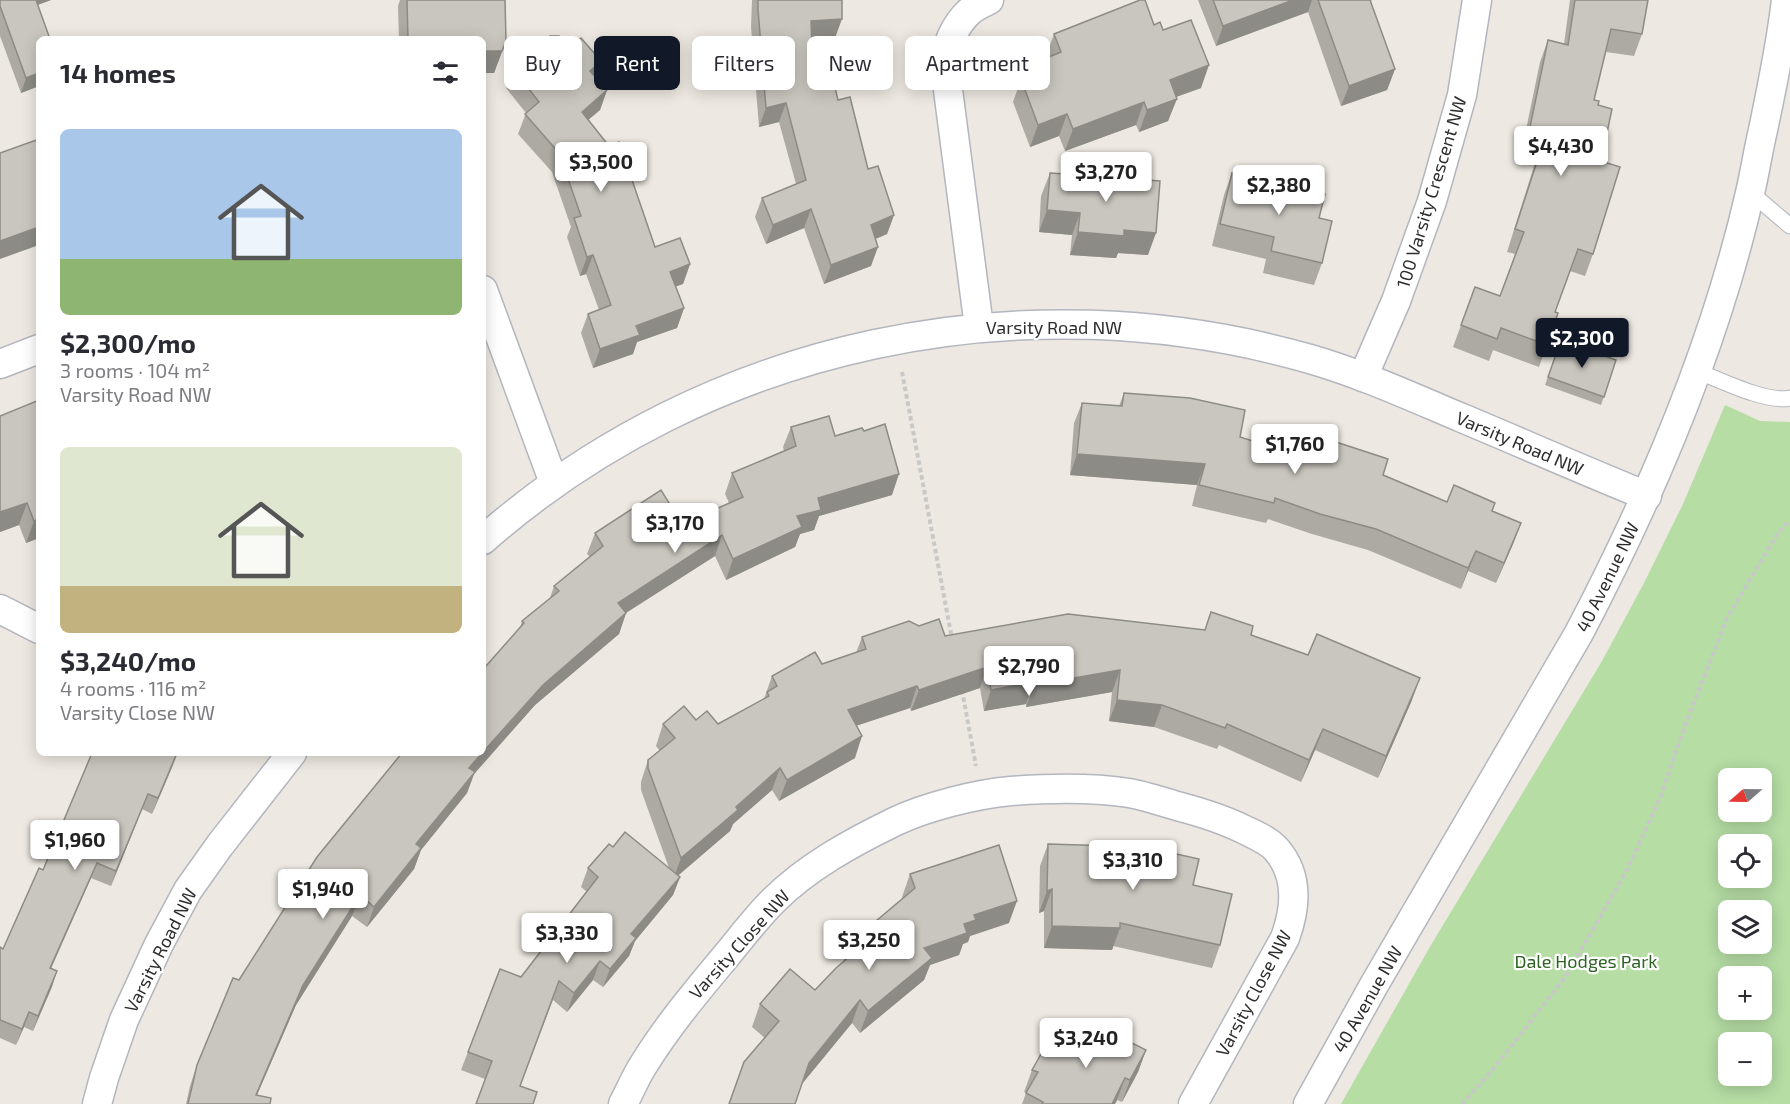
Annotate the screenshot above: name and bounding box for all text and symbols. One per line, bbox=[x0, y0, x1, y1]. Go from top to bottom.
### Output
chip: Buy bbox=[504, 36, 582, 90]
chip: Rent bbox=[594, 36, 680, 90]
chip: Filters bbox=[692, 36, 795, 90]
chip: New bbox=[807, 36, 893, 90]
chip: Apartment bbox=[905, 36, 1050, 90]
icon: filters bbox=[429, 56, 462, 89]
text: 14 homes bbox=[60, 57, 176, 88]
street label: 100 Varsity Crescent NW bbox=[1391, 94, 1471, 290]
pin: $4,430 bbox=[1512, 126, 1610, 177]
text: $4,430 bbox=[1528, 133, 1594, 157]
pin: $3,500 bbox=[552, 142, 650, 193]
text: $3,500 bbox=[569, 149, 633, 173]
pin: $3,270 bbox=[1057, 152, 1155, 203]
text: $3,270 bbox=[1075, 159, 1137, 183]
pin: $2,380 bbox=[1230, 165, 1328, 216]
icon: home bbox=[207, 168, 315, 276]
text: $2,380 bbox=[1247, 172, 1311, 196]
street label: Varsity Road NW bbox=[986, 316, 1122, 338]
pin: $2,300 bbox=[1533, 318, 1631, 369]
text: $2,300 bbox=[1550, 325, 1614, 349]
text: $2,300/mo bbox=[60, 327, 196, 358]
text: 3 rooms · 104 m² bbox=[60, 358, 210, 382]
text: Varsity Road NW bbox=[60, 382, 212, 406]
street label: Varsity Road NW bbox=[1453, 406, 1587, 480]
pin: $1,760 bbox=[1246, 424, 1344, 475]
text: $1,760 bbox=[1265, 431, 1325, 455]
icon: home bbox=[207, 486, 315, 594]
pin: $3,170 bbox=[626, 503, 724, 554]
text: $3,170 bbox=[646, 510, 704, 534]
street label: 40 Avenue NW bbox=[1571, 518, 1643, 636]
text: $3,240/mo bbox=[60, 645, 196, 676]
pin: $2,790 bbox=[980, 646, 1078, 697]
text: $2,790 bbox=[998, 653, 1060, 677]
text: 4 rooms · 116 m² bbox=[60, 676, 206, 700]
text: Varsity Close NW bbox=[60, 700, 215, 724]
north arrow bbox=[1718, 768, 1772, 822]
map controls bbox=[1718, 768, 1772, 1086]
pin: $1,960 bbox=[26, 820, 124, 871]
text: $1,960 bbox=[44, 827, 106, 851]
button: locate bbox=[1718, 834, 1772, 888]
pin: $3,310 bbox=[1084, 840, 1182, 891]
text: $3,310 bbox=[1103, 847, 1163, 871]
pin: $1,940 bbox=[274, 869, 372, 920]
text: $1,940 bbox=[292, 876, 354, 900]
street label: Varsity Road NW bbox=[119, 884, 201, 1016]
street label: Varsity Close NW bbox=[684, 885, 794, 1003]
button: layers bbox=[1718, 900, 1772, 954]
pin: $3,330 bbox=[518, 913, 616, 964]
text: $3,330 bbox=[535, 920, 599, 944]
pin: $3,250 bbox=[820, 920, 918, 971]
street label: Varsity Close NW bbox=[1211, 926, 1295, 1060]
text: $3,250 bbox=[837, 927, 901, 951]
street label: 40 Avenue NW bbox=[1328, 942, 1406, 1056]
park label: Dale Hodges Park bbox=[1514, 950, 1658, 972]
button: + bbox=[1718, 966, 1772, 1020]
pin: $3,240 bbox=[1037, 1018, 1135, 1069]
text: $3,240 bbox=[1054, 1025, 1118, 1049]
button: − bbox=[1718, 1032, 1772, 1086]

